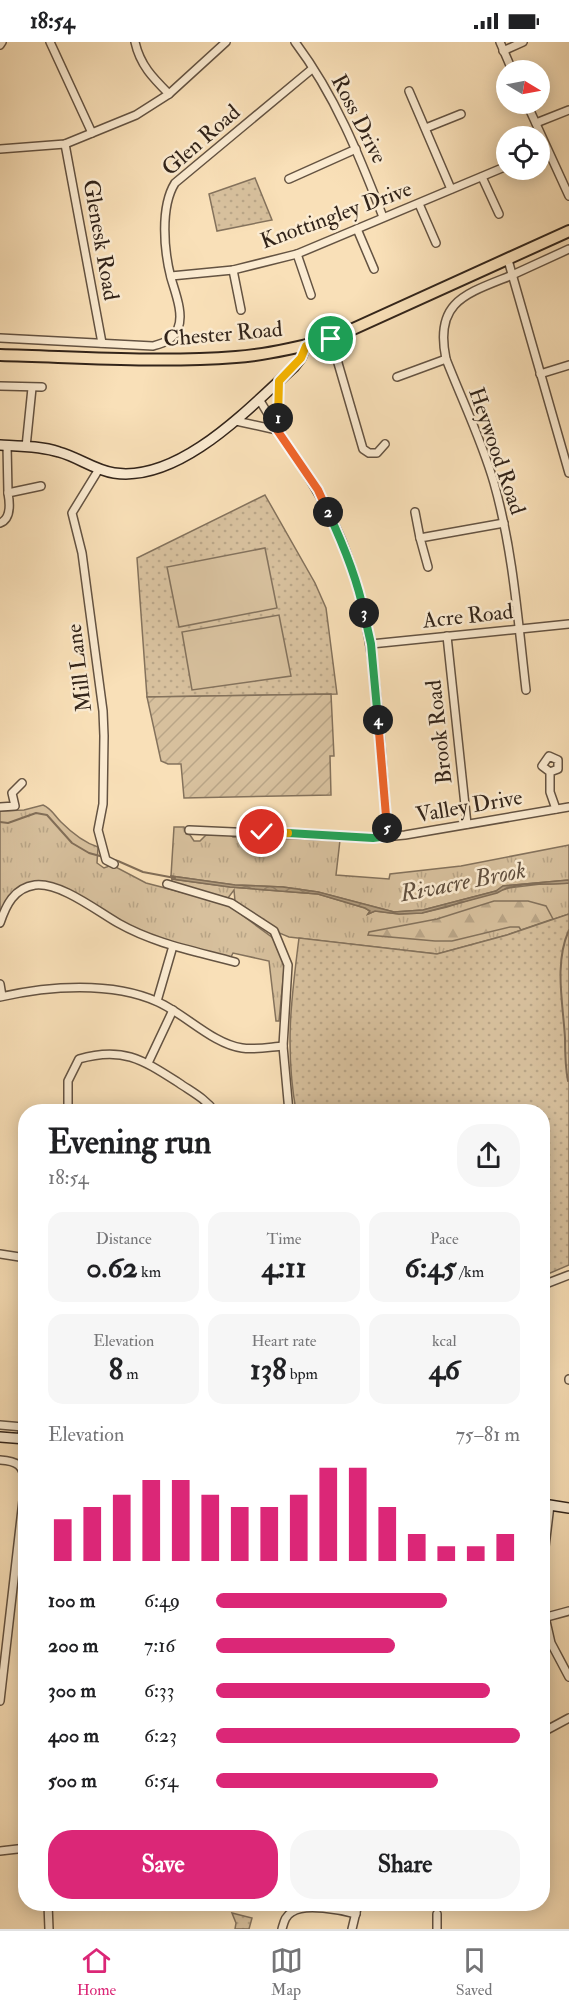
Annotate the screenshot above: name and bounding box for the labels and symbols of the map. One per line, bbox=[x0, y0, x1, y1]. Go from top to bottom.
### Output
north arrow bbox=[496, 60, 550, 114]
street label: Ross Drive bbox=[325, 70, 393, 168]
street label: Glen Road bbox=[156, 98, 246, 182]
street label: Knottingley Drive bbox=[257, 175, 415, 255]
street label: Glenesk Road bbox=[77, 177, 125, 303]
pin bbox=[305, 313, 356, 364]
street label: Chester Road bbox=[162, 315, 284, 353]
street label: Heywood Road bbox=[462, 384, 532, 518]
pin: 1 bbox=[263, 403, 293, 433]
pin: 2 bbox=[313, 497, 343, 527]
street label: Acre Road bbox=[420, 597, 515, 635]
pin: 3 bbox=[349, 598, 379, 628]
street label: Mill Lane bbox=[60, 622, 98, 714]
street label: Brook Road bbox=[420, 678, 458, 786]
pin: 4 bbox=[363, 705, 393, 735]
street label: Valley Drive bbox=[413, 783, 525, 829]
pin bbox=[236, 806, 287, 857]
pin: 5 bbox=[372, 813, 402, 843]
water label: Rivacre Brook bbox=[396, 855, 529, 910]

